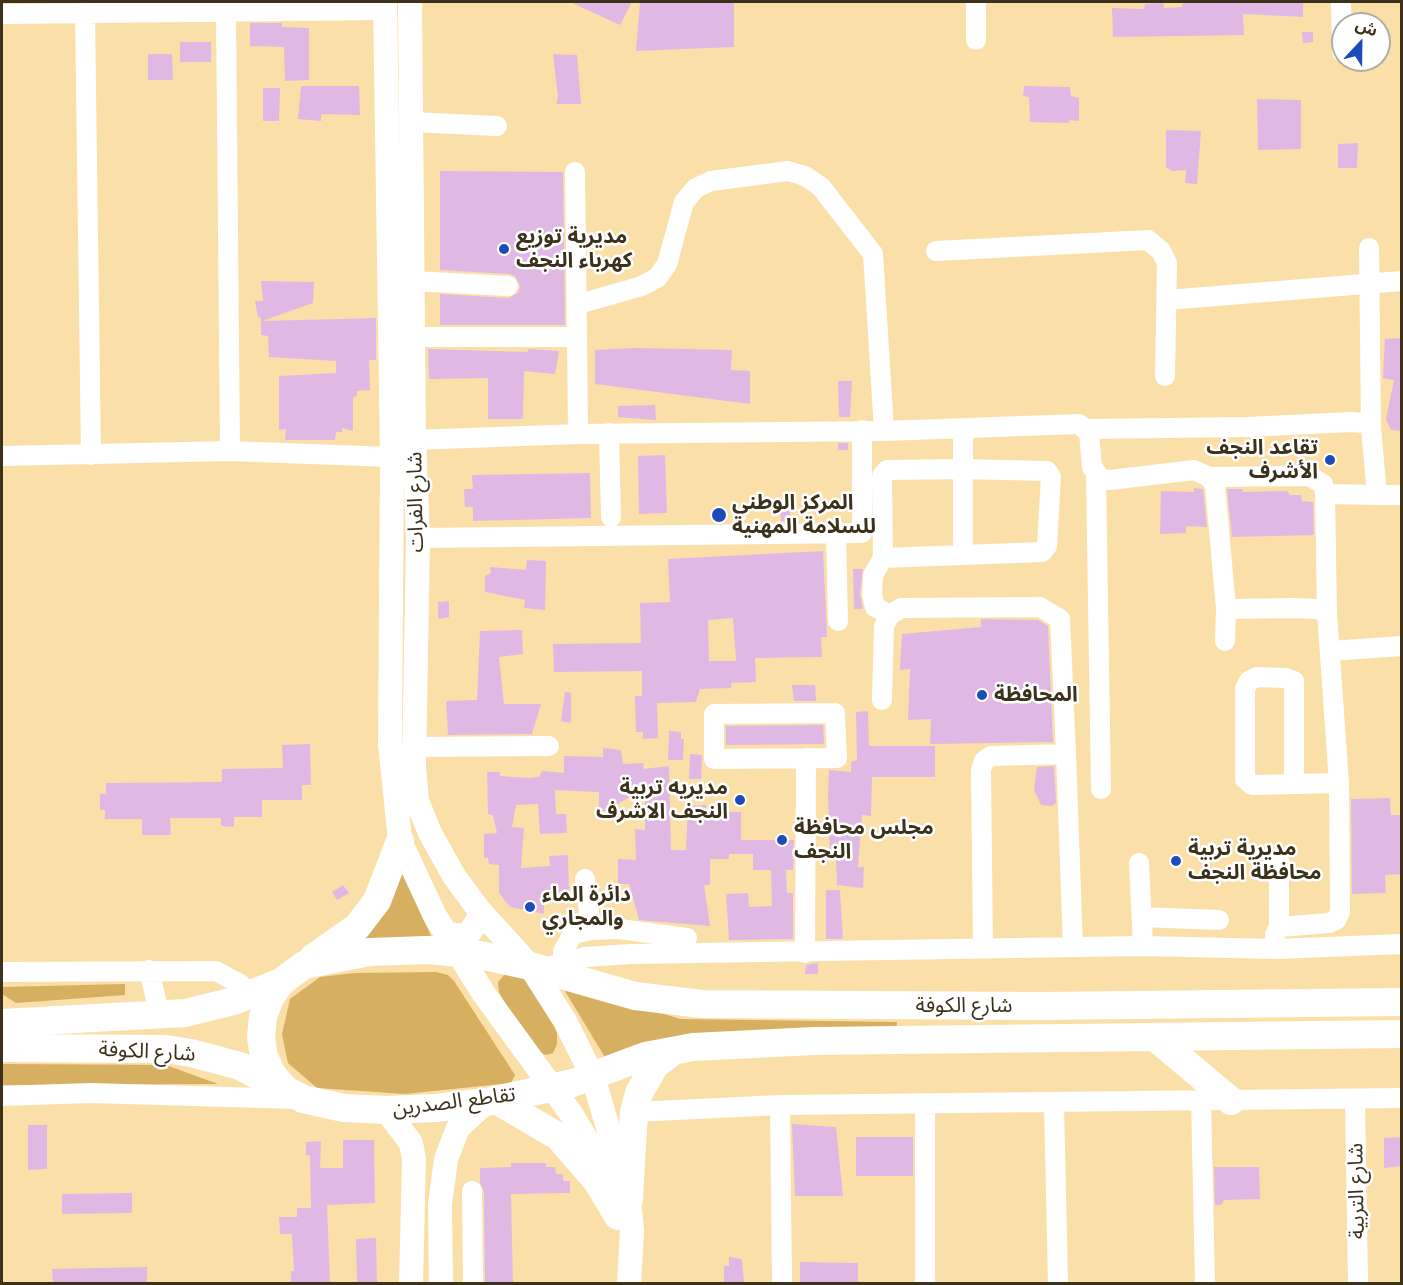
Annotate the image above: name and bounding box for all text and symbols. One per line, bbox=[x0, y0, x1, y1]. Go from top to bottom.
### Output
north arrow bbox=[1331, 12, 1391, 72]
text: ش bbox=[1353, 13, 1381, 41]
place label: مديرية توزيع كهرباء النجف bbox=[516, 224, 632, 274]
marker: مديرية توزيع كهرباء النجف bbox=[497, 242, 511, 256]
place label: تقاعد النجف الأشرف bbox=[1206, 435, 1318, 485]
street label: شارع الفرات bbox=[403, 451, 429, 553]
marker: تقاعد النجف الأشرف bbox=[1323, 453, 1337, 467]
place label: المركز الوطني للسلامة المهنية bbox=[732, 490, 876, 540]
marker: المركز الوطني للسلامة المهنية bbox=[710, 506, 728, 524]
place label: المحافظة bbox=[994, 682, 1078, 708]
marker: المحافظة bbox=[975, 688, 989, 702]
place label: مديريه تربية النجف الاشرف bbox=[596, 775, 728, 825]
marker: مديريه تربية النجف الاشرف bbox=[733, 793, 747, 807]
place label: مجلس محافظة النجف bbox=[794, 815, 934, 865]
marker: مجلس محافظة النجف bbox=[775, 833, 789, 847]
place label: مديرية تربية محافظة النجف bbox=[1188, 836, 1322, 886]
marker: مديرية تربية محافظة النجف bbox=[1169, 854, 1183, 868]
place label: دائرة الماء والمجاري bbox=[542, 882, 631, 932]
marker: دائرة الماء والمجاري bbox=[523, 900, 537, 914]
street label: شارع الكوفة bbox=[915, 993, 1013, 1019]
street label: شارع الكوفة bbox=[98, 1037, 196, 1067]
street label: تقاطع الصدرين bbox=[391, 1082, 517, 1122]
street label: شارع التربية bbox=[1344, 1143, 1370, 1239]

